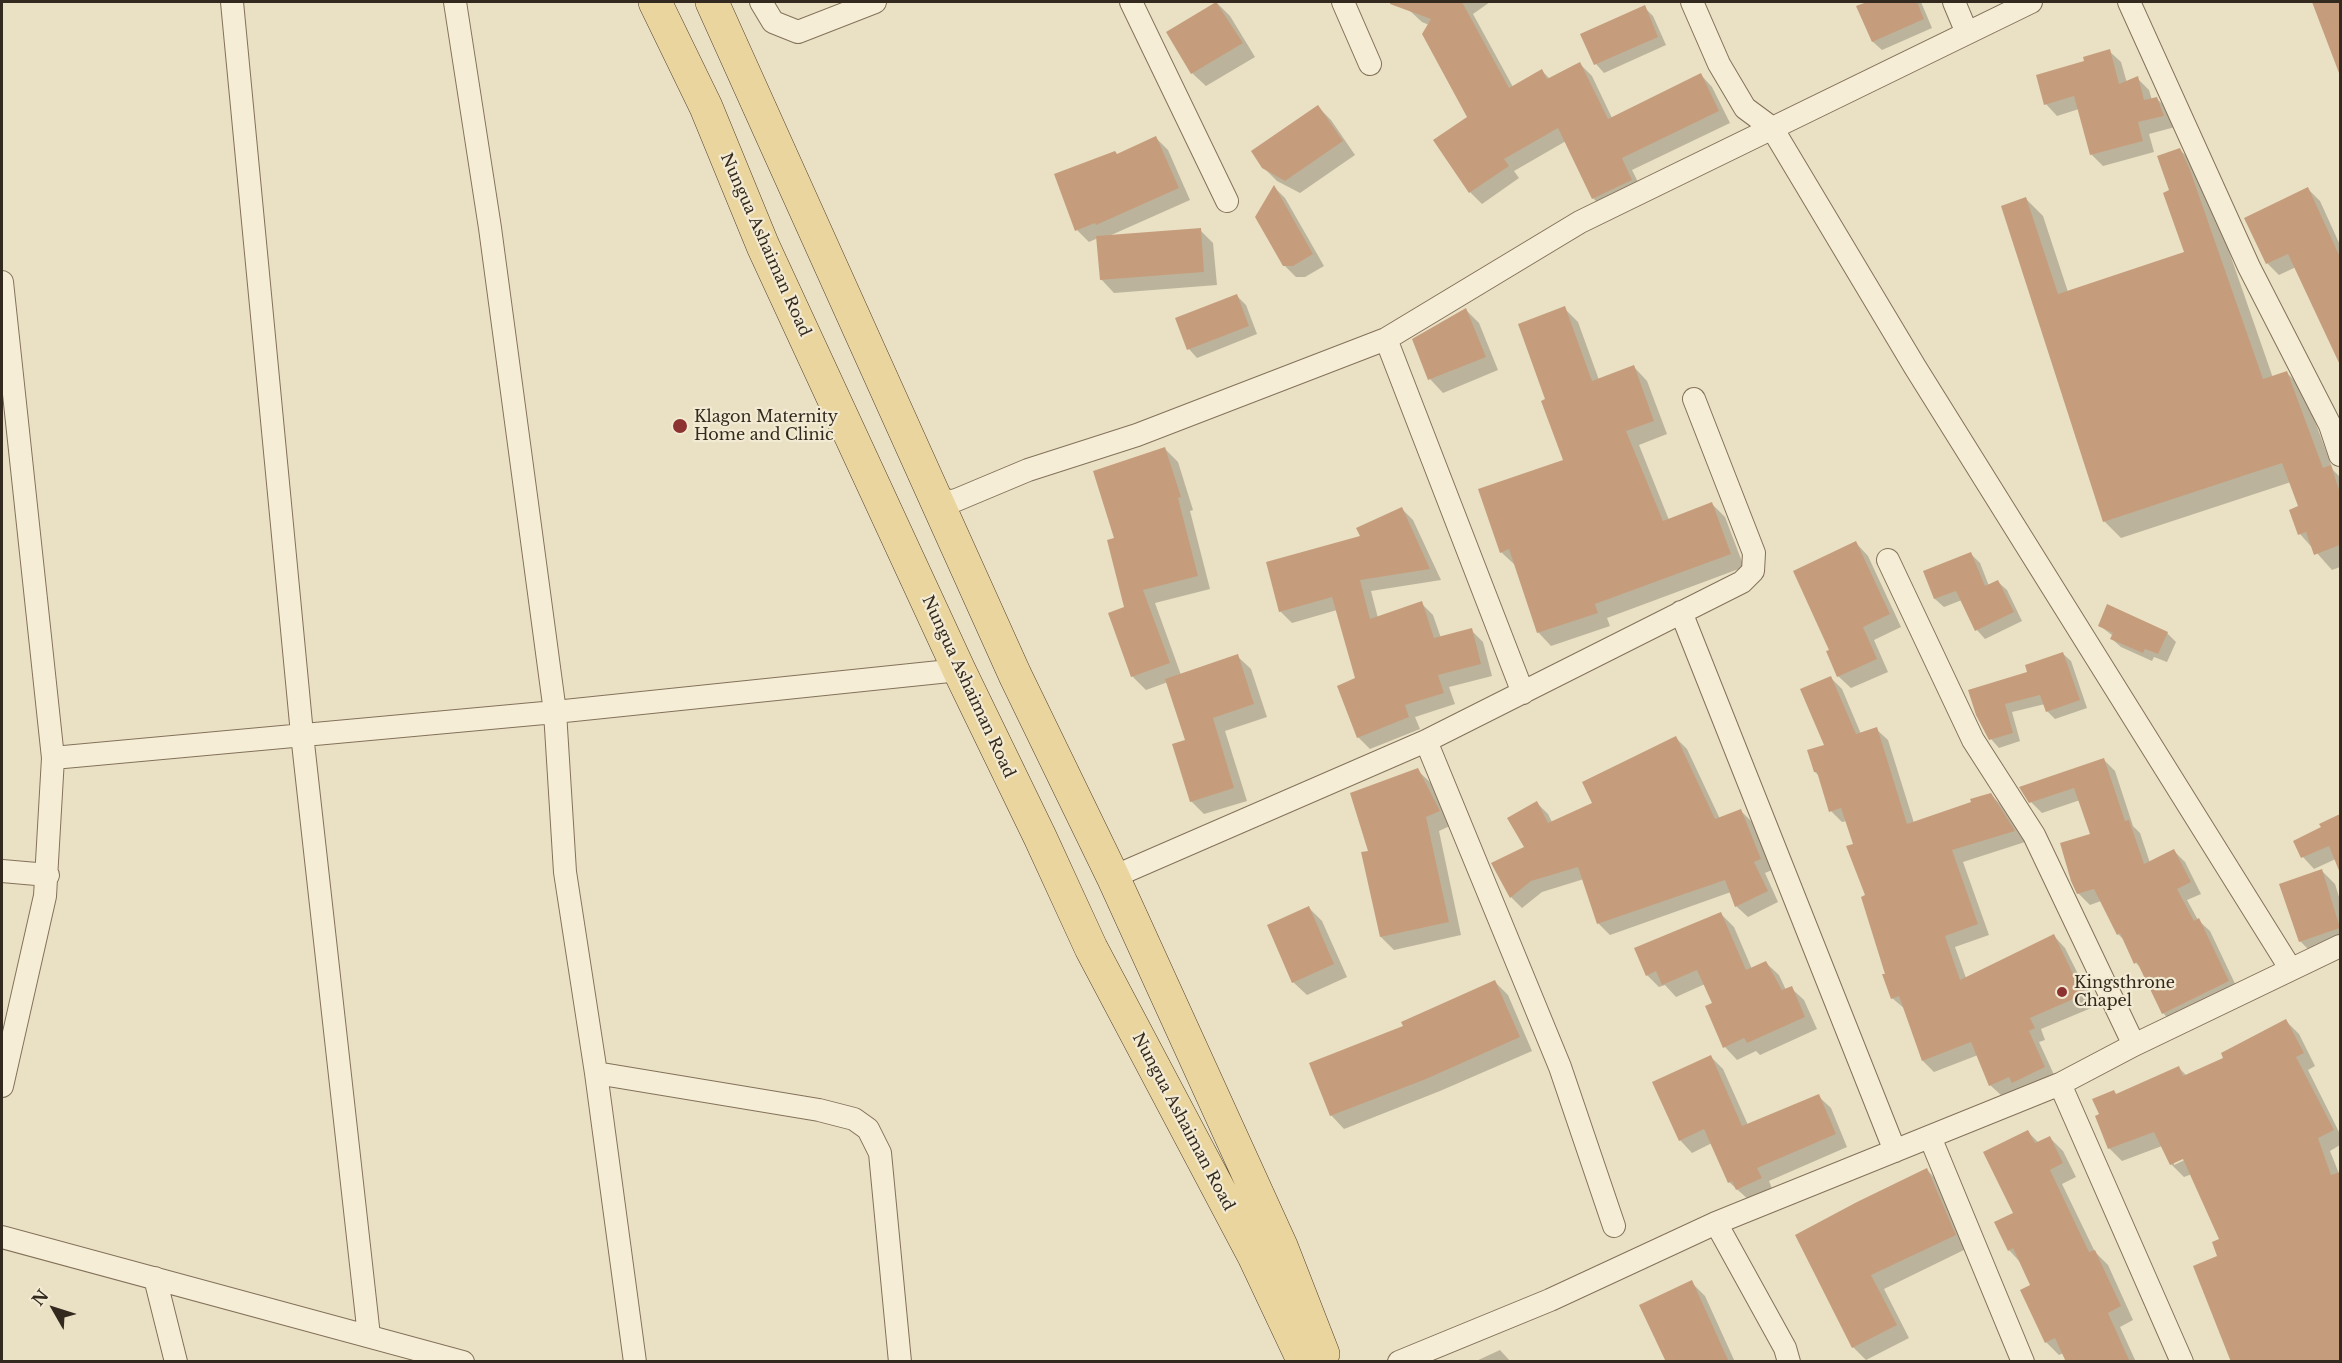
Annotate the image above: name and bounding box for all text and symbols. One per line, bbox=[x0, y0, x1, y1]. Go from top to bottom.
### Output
street label: Nungua Ashaiman Road bbox=[716, 150, 814, 340]
place label: Klagon Maternity Home and Clinic bbox=[694, 407, 838, 445]
marker: Klagon Maternity Home and Clinic bbox=[671, 417, 689, 435]
street label: Nungua Ashaiman Road bbox=[917, 593, 1019, 781]
place label: Kingsthrone Chapel bbox=[2074, 973, 2175, 1011]
marker: Kingsthrone Chapel bbox=[2055, 985, 2069, 999]
street label: Nungua Ashaiman Road bbox=[1128, 1030, 1238, 1214]
north arrow bbox=[24, 1279, 84, 1339]
text: N bbox=[28, 1286, 53, 1310]

